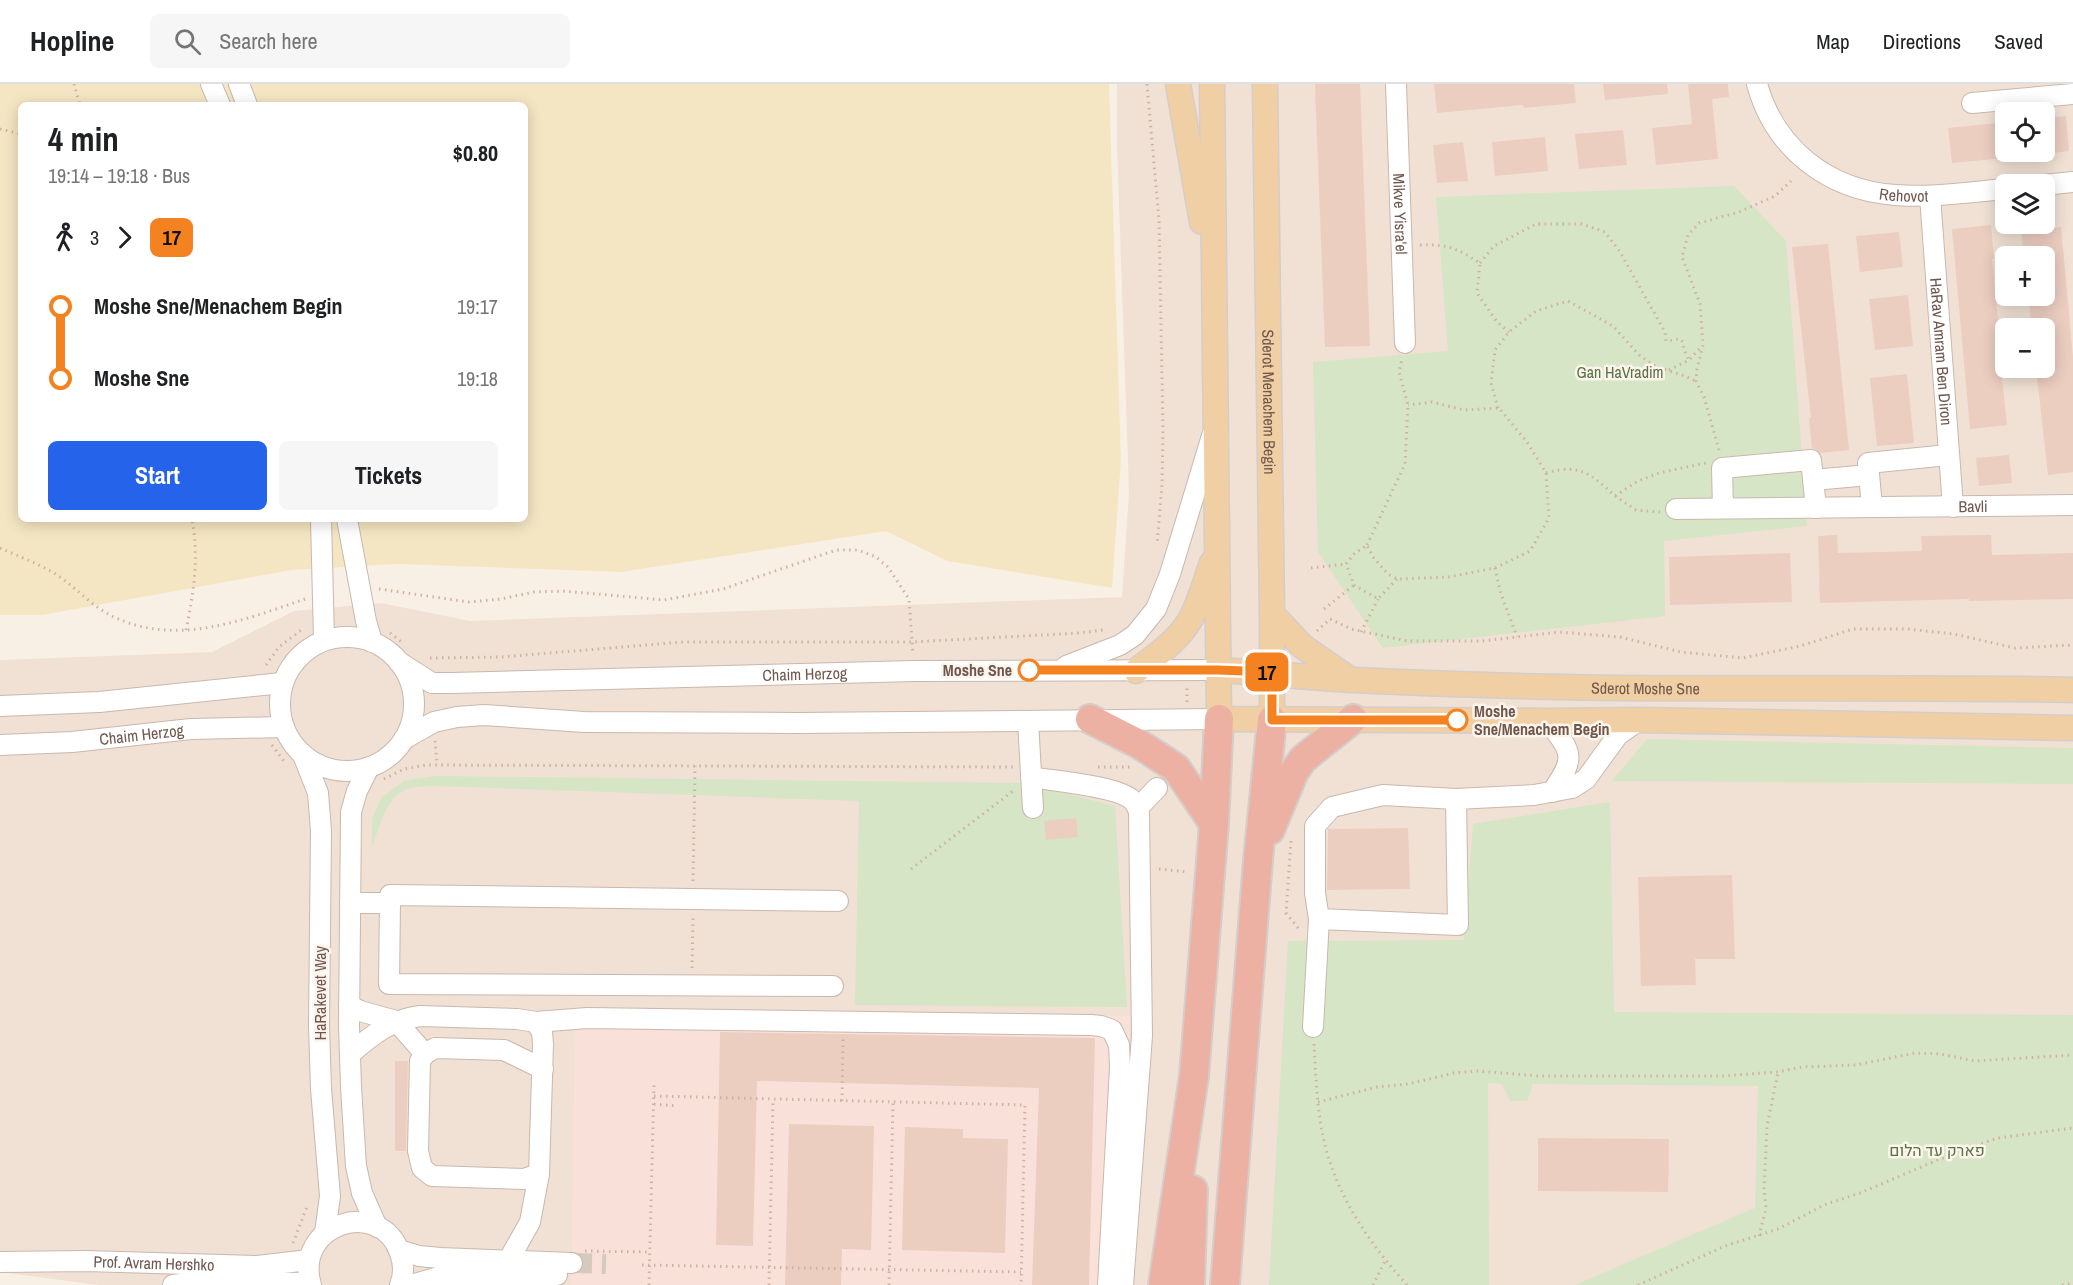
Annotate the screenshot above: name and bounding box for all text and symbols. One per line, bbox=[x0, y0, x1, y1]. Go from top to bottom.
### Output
search box bbox=[150, 14, 570, 68]
text: Hopline bbox=[30, 22, 114, 60]
icon: search bbox=[171, 25, 204, 58]
text: Search here bbox=[219, 26, 317, 56]
text: Map bbox=[1816, 27, 1850, 56]
text: Directions bbox=[1883, 27, 1961, 56]
text: Saved bbox=[1994, 27, 2043, 56]
map controls bbox=[1995, 102, 2055, 378]
button: locate bbox=[1995, 102, 2055, 162]
text: 4 min bbox=[48, 117, 119, 161]
text: $0.80 bbox=[453, 138, 498, 168]
text: 19:14 – 19:18 · Bus bbox=[48, 162, 190, 189]
street label: Mikve Yisra'el bbox=[1388, 173, 1413, 255]
button: layers bbox=[1995, 174, 2055, 234]
street label: Rehovot bbox=[1878, 182, 1929, 207]
icon: walk bbox=[48, 221, 81, 254]
icon: forward bbox=[108, 221, 141, 254]
text: 17 bbox=[162, 223, 181, 252]
text: 3 bbox=[90, 224, 99, 251]
button: + bbox=[1995, 246, 2055, 306]
street label: HaRav Amram Ben Diron bbox=[1925, 277, 1958, 426]
text: Moshe Sne/Menachem Begin bbox=[94, 291, 343, 321]
text: 19:17 bbox=[457, 293, 498, 320]
button: − bbox=[1995, 318, 2055, 378]
street label: Sderot Menachem Begin bbox=[1257, 329, 1281, 475]
park label: Gan HaVradim bbox=[1576, 361, 1664, 383]
text: Moshe Sne bbox=[94, 363, 189, 393]
text: 19:18 bbox=[457, 365, 498, 392]
button: Start bbox=[48, 441, 267, 510]
button: Tickets bbox=[279, 441, 498, 510]
street label: Bavli bbox=[1958, 495, 1988, 517]
line badge: 17 bbox=[1240, 652, 1294, 692]
text: 17 bbox=[1257, 658, 1277, 687]
place label: Moshe Sne bbox=[943, 659, 1012, 681]
marker: Moshe Sne bbox=[1018, 659, 1040, 681]
street label: Chaim Herzog bbox=[762, 662, 848, 686]
street label: Sderot Moshe Sne bbox=[1591, 677, 1700, 699]
place label: Moshe Sne/Menachem Begin bbox=[1474, 700, 1610, 740]
marker: Moshe Sne/Menachem Begin bbox=[1446, 709, 1468, 731]
street label: Chaim Herzog bbox=[98, 719, 185, 750]
street label: HaRakevet Way bbox=[309, 945, 331, 1040]
park label: פארק עד הלום bbox=[1889, 1139, 1985, 1161]
street label: Prof. Avram Hershko bbox=[93, 1250, 215, 1276]

